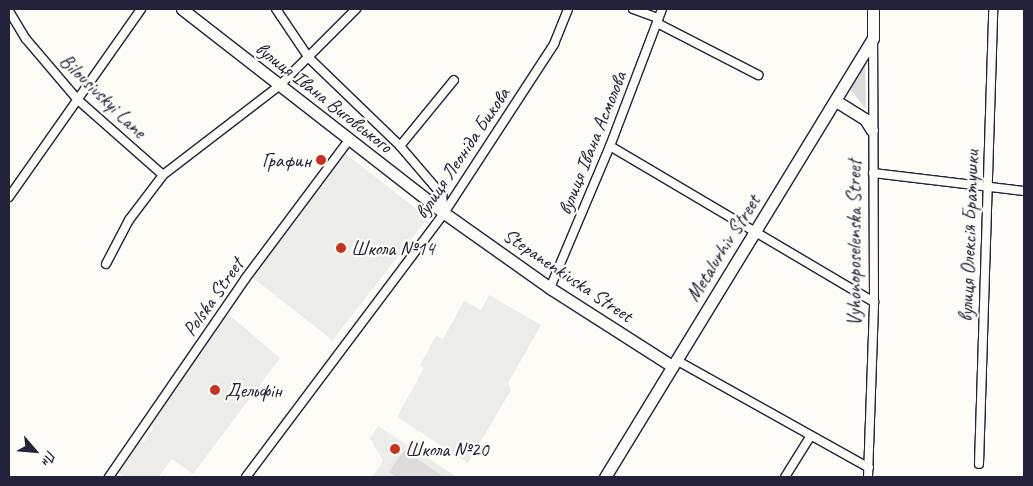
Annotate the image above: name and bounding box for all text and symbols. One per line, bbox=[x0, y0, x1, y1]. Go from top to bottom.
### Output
street label: вулиця Івана Виговського bbox=[251, 36, 397, 158]
street label: Bilousivskyi Lane bbox=[55, 49, 151, 143]
street label: вулиця Івана Асмолова bbox=[552, 67, 632, 219]
street label: вулиця Леоніда Бикова bbox=[410, 84, 514, 222]
place label: Графин bbox=[262, 148, 311, 172]
street label: вулиця Олексія Братушки bbox=[954, 150, 984, 322]
marker: Графин bbox=[315, 154, 327, 166]
street label: Vyhonoposelenska Street bbox=[842, 160, 866, 326]
street label: Metalurhiv Street bbox=[681, 190, 765, 306]
street label: Stepanenkivska Street bbox=[498, 223, 638, 327]
place label: Школа №14 bbox=[351, 236, 434, 260]
marker: Школа №14 bbox=[335, 242, 347, 254]
street label: Polska Street bbox=[177, 253, 249, 341]
place label: Дельфін bbox=[225, 378, 282, 402]
marker: Дельфін bbox=[209, 384, 221, 396]
north arrow bbox=[10, 426, 60, 476]
place label: Школа №20 bbox=[405, 437, 488, 461]
marker: Школа №20 bbox=[389, 443, 401, 455]
text: Пн bbox=[38, 448, 60, 468]

